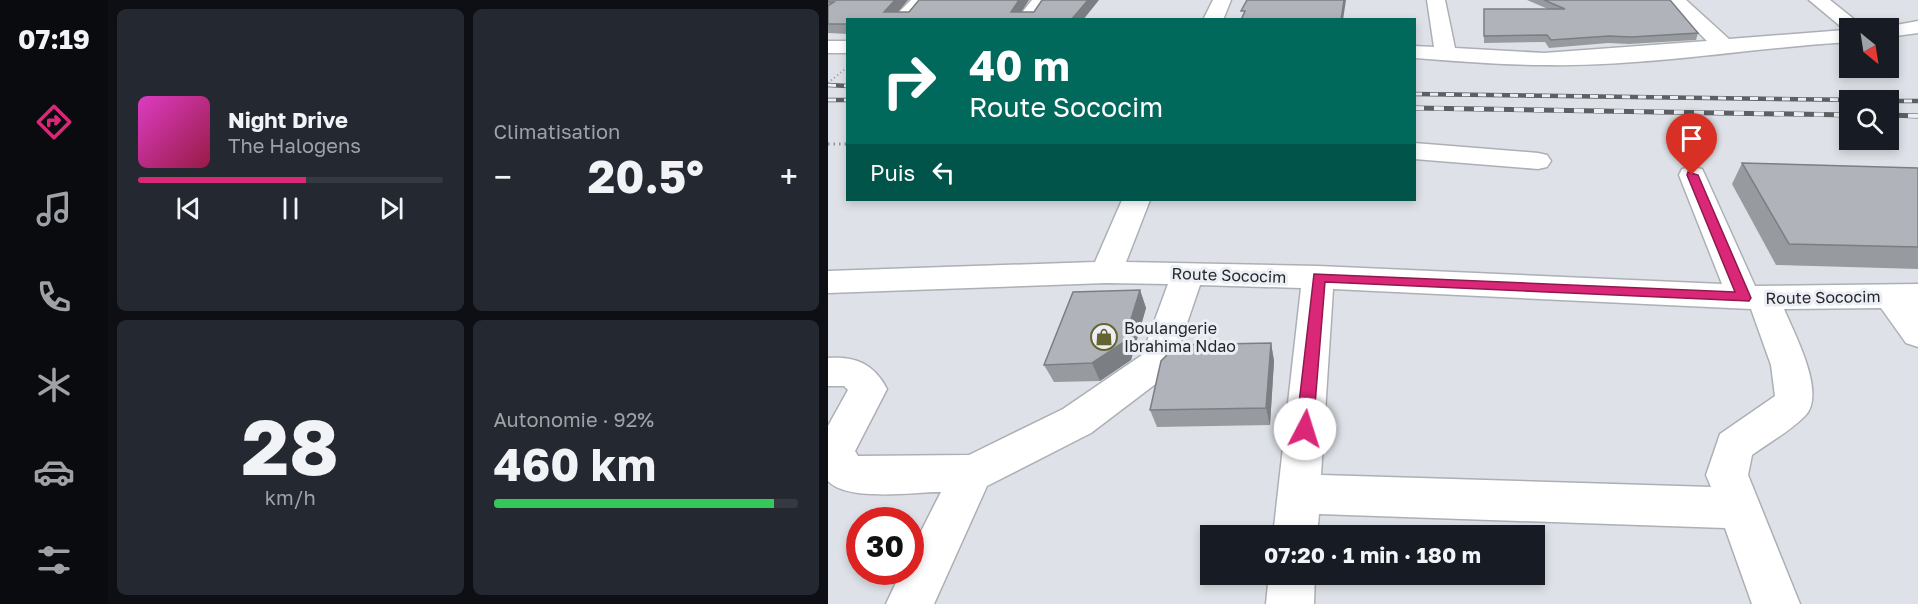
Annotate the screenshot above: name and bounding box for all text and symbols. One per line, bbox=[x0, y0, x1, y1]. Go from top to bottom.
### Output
north arrow bbox=[1839, 18, 1899, 78]
map controls bbox=[1839, 18, 1899, 150]
text: 07:19 bbox=[18, 23, 90, 55]
text: 40 m bbox=[969, 40, 1070, 90]
icon: right bbox=[870, 42, 948, 120]
button: search bbox=[1839, 90, 1899, 150]
text: Route Sococim bbox=[969, 91, 1163, 123]
icon: directions bbox=[33, 101, 75, 143]
text: Night Drive bbox=[228, 106, 348, 133]
pin bbox=[1666, 113, 1717, 175]
text: Climatisation bbox=[494, 119, 620, 143]
icon: arrive bbox=[1675, 122, 1708, 155]
text: The Halogens bbox=[228, 133, 361, 157]
text: 20.5° bbox=[588, 149, 704, 203]
icon: left bbox=[927, 156, 960, 189]
text: − bbox=[494, 157, 512, 196]
text: + bbox=[780, 157, 798, 196]
text: Puis bbox=[870, 159, 915, 186]
icon: music bbox=[33, 188, 75, 230]
icon: previous bbox=[172, 192, 205, 225]
icon: pause bbox=[274, 192, 307, 225]
icon: next bbox=[375, 192, 408, 225]
street label: Route Sococim bbox=[1171, 263, 1287, 287]
icon: phone bbox=[33, 276, 75, 318]
street label: Route Sococim bbox=[1765, 286, 1881, 308]
place label: Boulangerie Ibrahima Ndao bbox=[1124, 318, 1236, 356]
shop icon: Boulangerie Ibrahima Ndao bbox=[1089, 322, 1119, 352]
icon: climate bbox=[33, 364, 75, 406]
position arrow bbox=[1273, 397, 1337, 461]
text: 28 bbox=[241, 399, 339, 492]
text: Autonomie · 92% bbox=[494, 407, 654, 431]
text: 460 km bbox=[494, 437, 656, 491]
icon: car bbox=[33, 451, 75, 493]
text: km/h bbox=[265, 485, 316, 509]
speed limit sign: 30 bbox=[846, 507, 924, 585]
icon: filters bbox=[33, 539, 75, 581]
text: 07:20 · 1 min · 180 m bbox=[1264, 541, 1481, 568]

